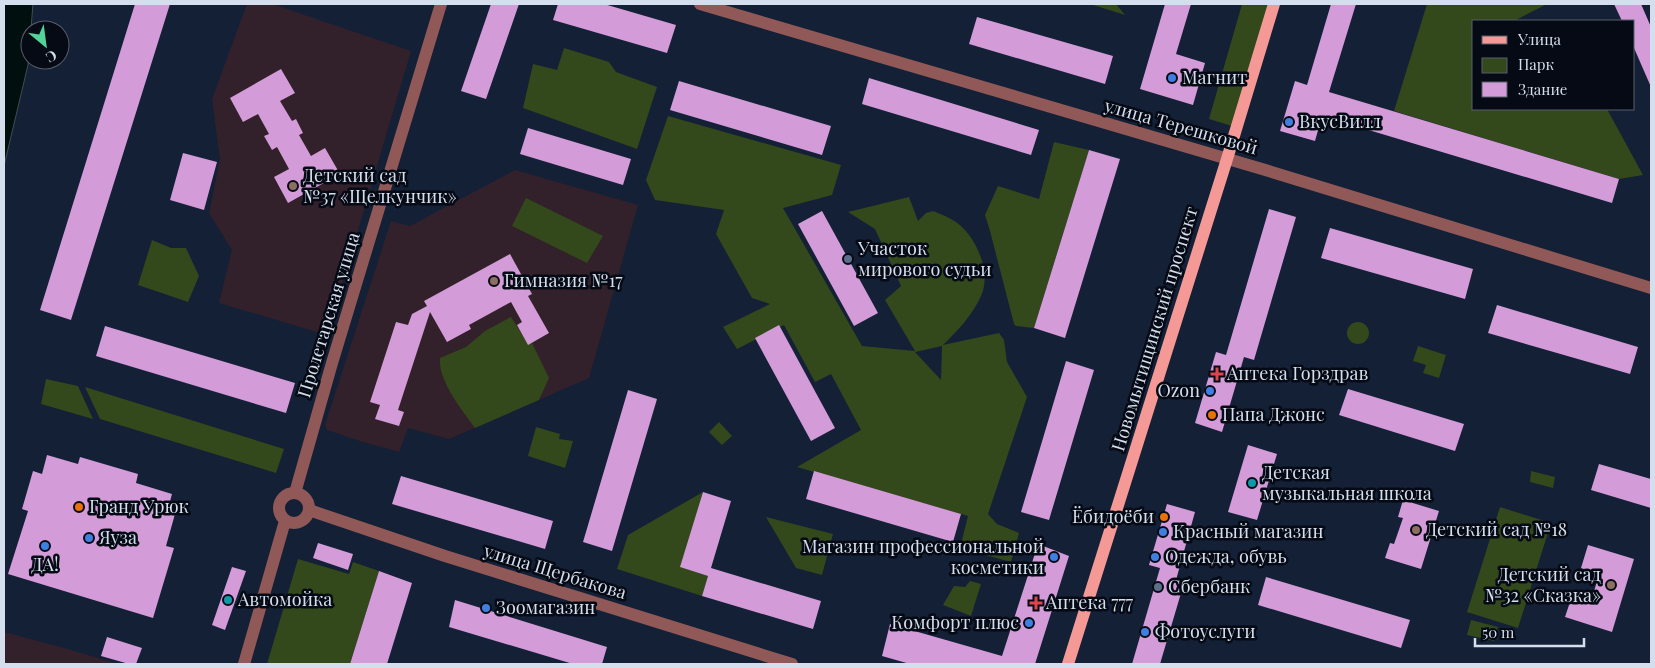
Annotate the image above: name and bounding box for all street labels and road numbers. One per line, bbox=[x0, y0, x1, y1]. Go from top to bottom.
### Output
street label: улица Терешковой bbox=[1101, 92, 1261, 159]
street label: Новомытищинский проспект bbox=[1105, 203, 1203, 454]
street label: Пролетарская улица bbox=[291, 229, 365, 400]
street label: улица Щербакова bbox=[480, 538, 630, 604]

